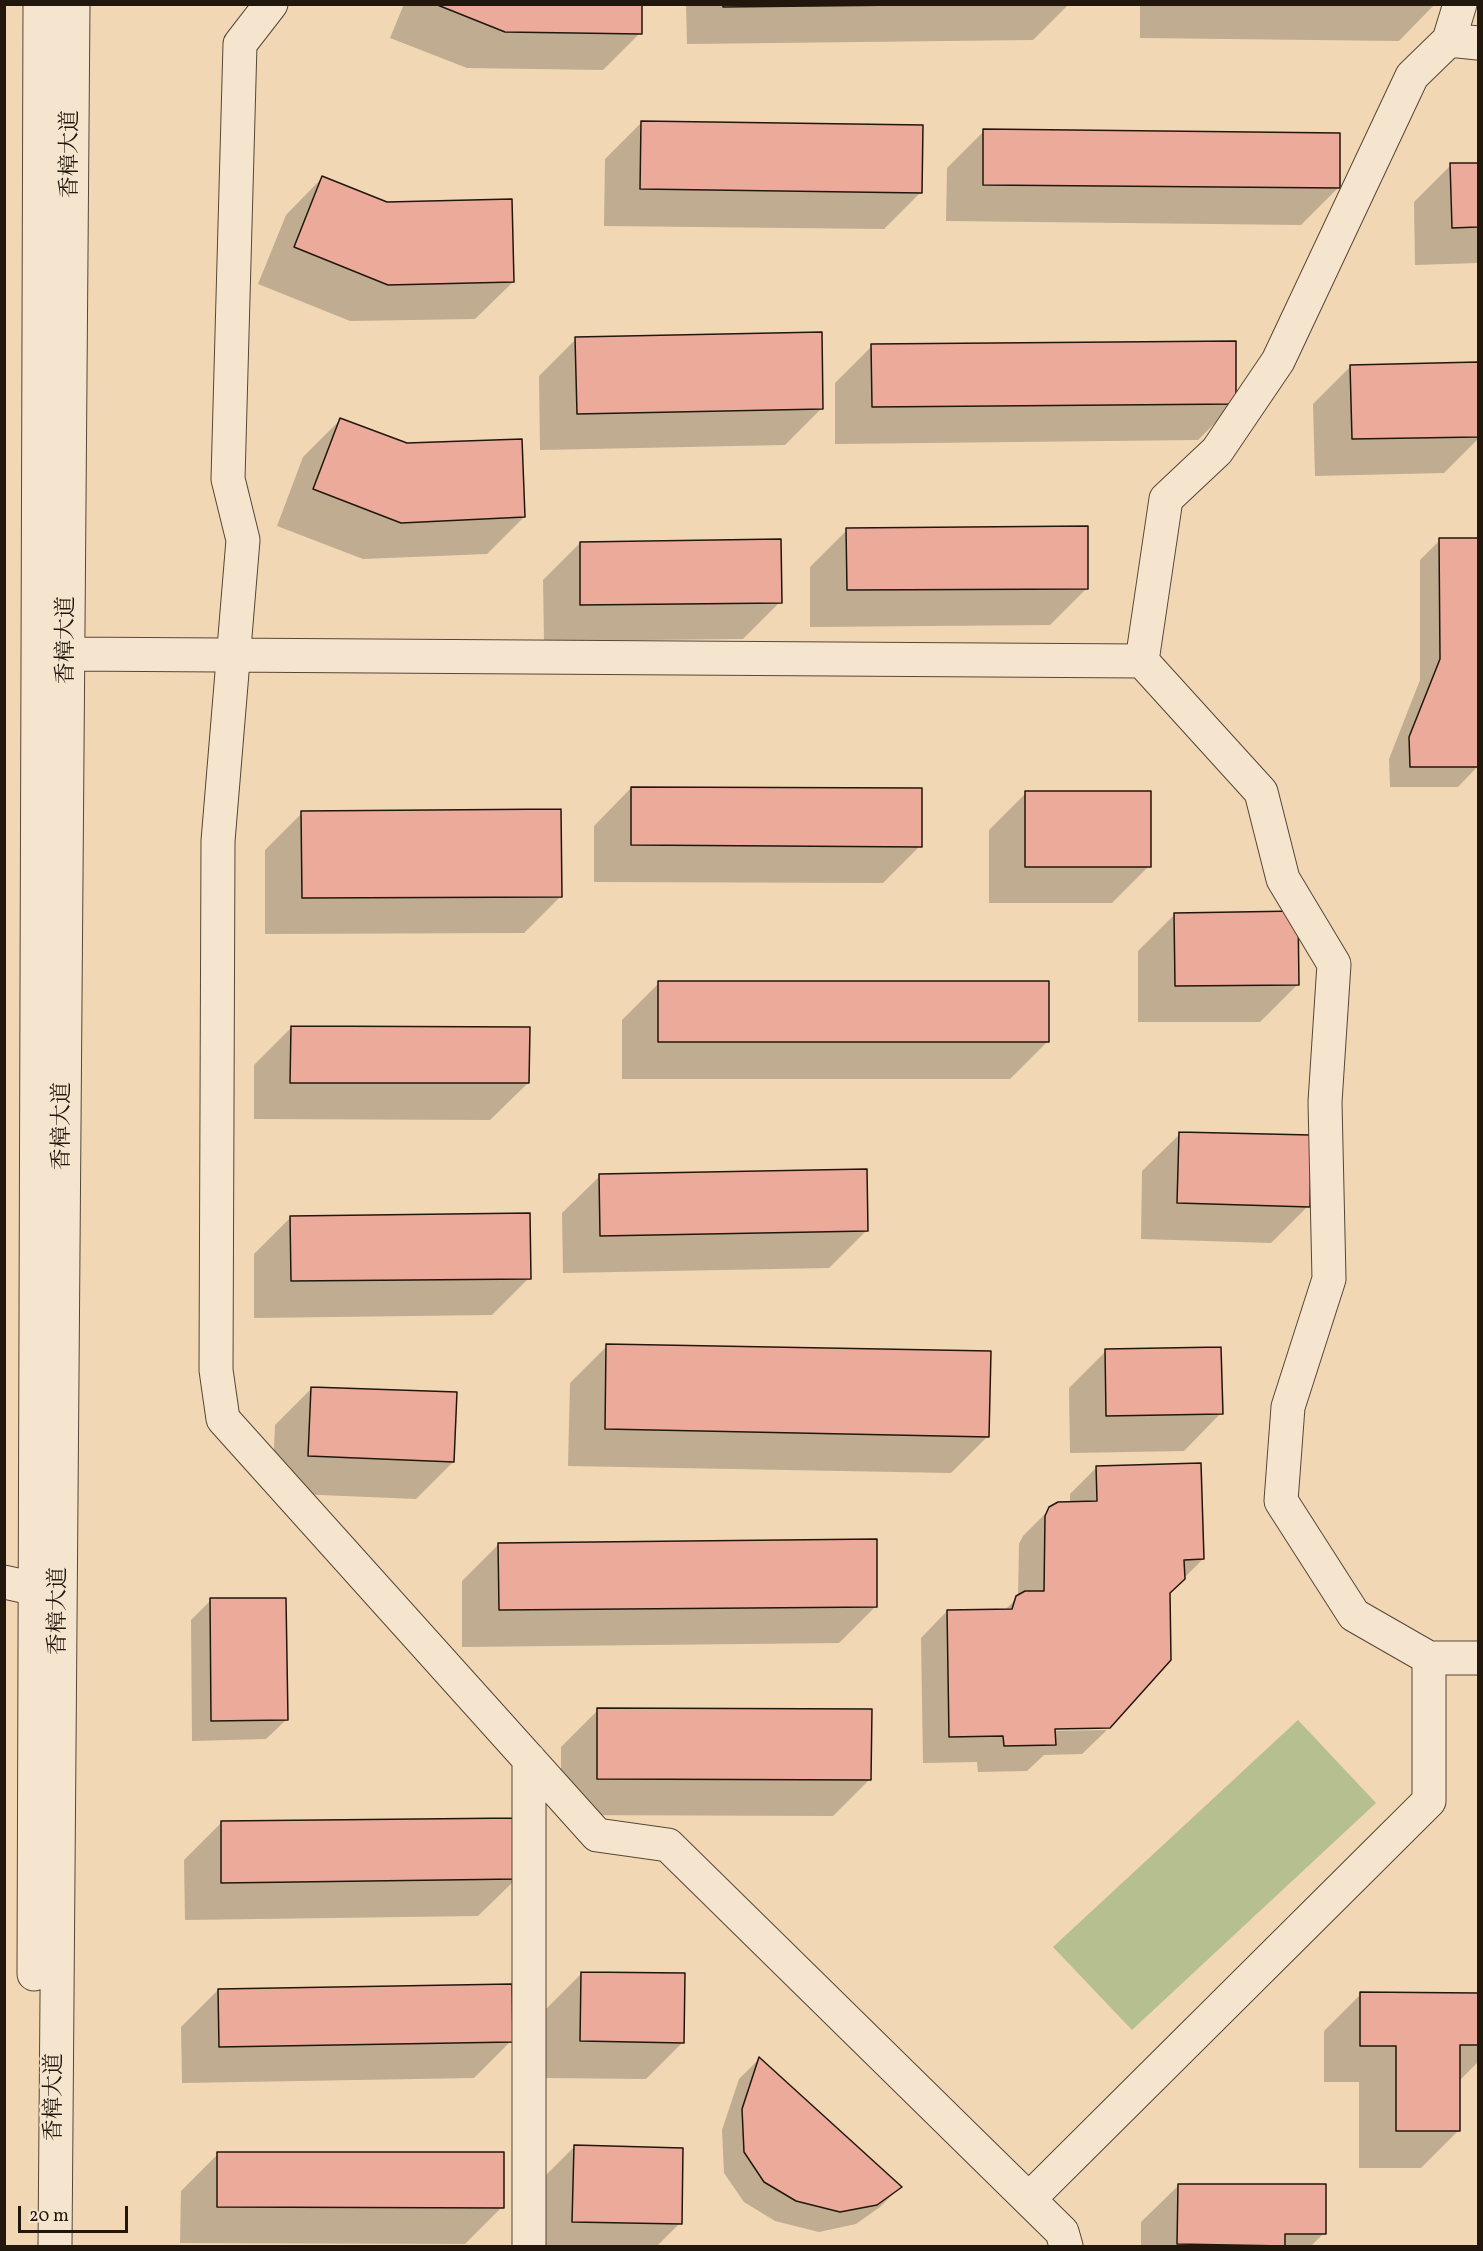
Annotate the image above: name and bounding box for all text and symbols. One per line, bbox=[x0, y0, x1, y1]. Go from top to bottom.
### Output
street label: 香樟大道 bbox=[59, 110, 85, 198]
street label: 香樟大道 bbox=[55, 596, 81, 684]
street label: 香樟大道 bbox=[51, 1082, 77, 1170]
street label: 香樟大道 bbox=[47, 1567, 73, 1655]
street label: 香樟大道 bbox=[43, 2053, 69, 2141]
scale bar bbox=[21, 2194, 130, 2232]
text: 20 m bbox=[29, 2204, 69, 2229]

